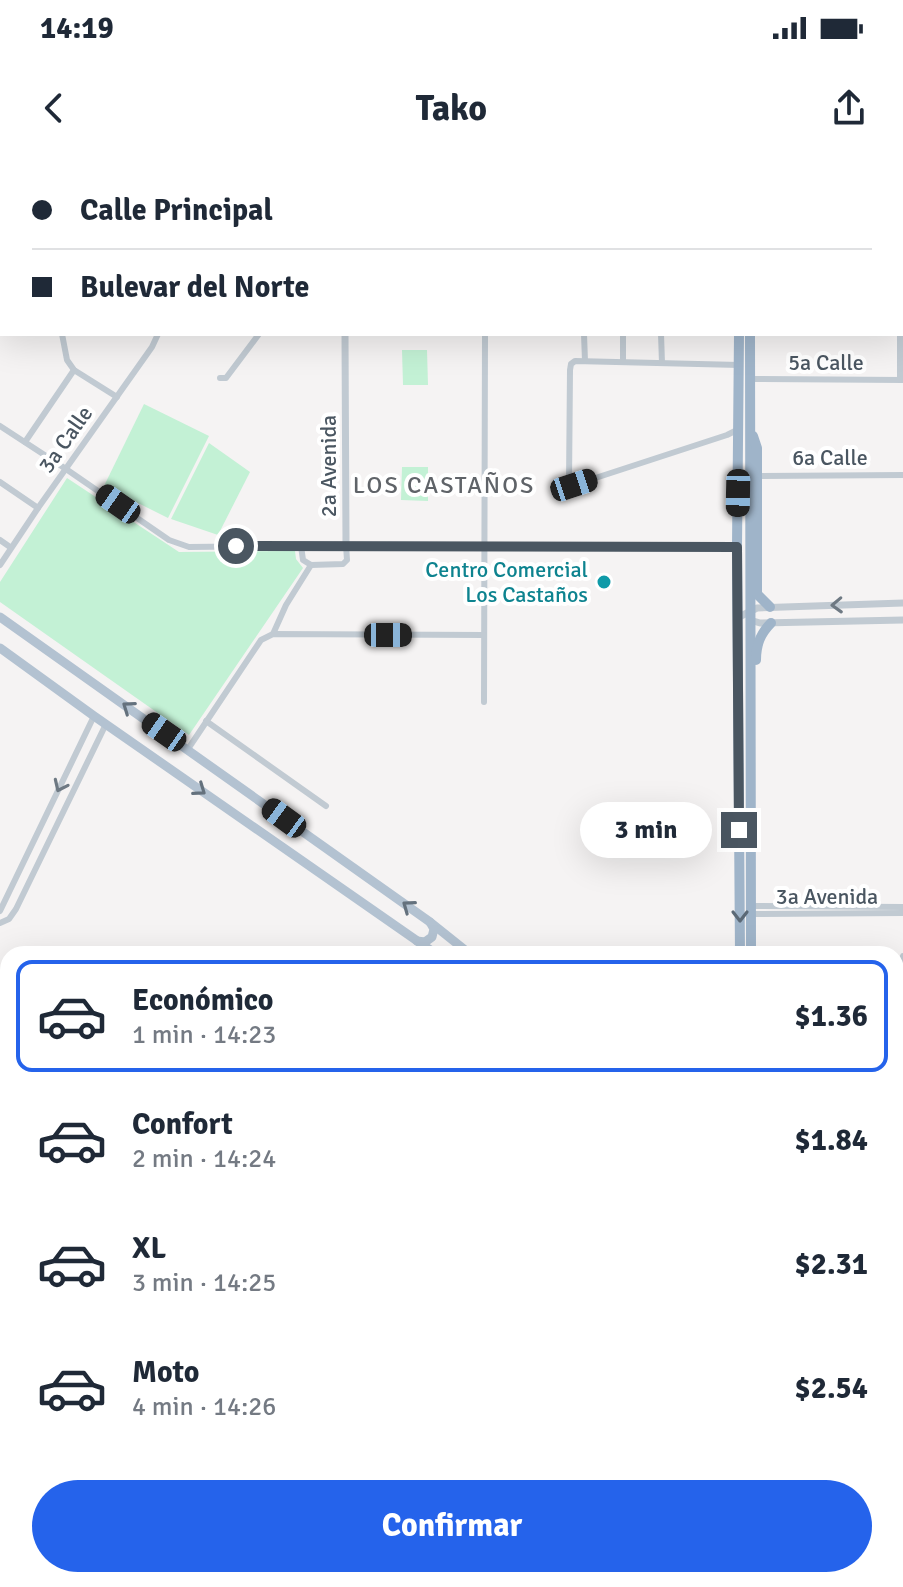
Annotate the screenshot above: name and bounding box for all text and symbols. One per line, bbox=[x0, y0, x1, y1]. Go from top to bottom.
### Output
text: 14:19 bbox=[40, 10, 114, 47]
icon: back bbox=[32, 86, 76, 130]
text: Tako bbox=[416, 86, 487, 131]
icon: share bbox=[827, 86, 871, 130]
text: Calle Principal bbox=[80, 192, 273, 229]
text: Bulevar del Norte bbox=[80, 269, 309, 306]
street label: 5a Calle bbox=[788, 349, 864, 376]
street label: 3a Calle bbox=[33, 401, 98, 478]
street label: 2a Avenida bbox=[315, 415, 342, 517]
street label: 6a Calle bbox=[792, 444, 868, 471]
car bbox=[547, 466, 601, 504]
car bbox=[726, 469, 750, 517]
district label: LOS CASTAÑOS bbox=[353, 470, 535, 500]
car bbox=[91, 480, 145, 528]
route start bbox=[218, 528, 254, 564]
place label: Centro Comercial Los Castaños bbox=[425, 556, 588, 608]
marker: Centro Comercial Los Castaños bbox=[595, 573, 613, 591]
one-way arrow bbox=[830, 597, 843, 614]
car bbox=[364, 623, 412, 647]
one-way arrow bbox=[122, 702, 136, 717]
car bbox=[137, 708, 191, 756]
one-way arrow bbox=[54, 778, 70, 793]
one-way arrow bbox=[192, 781, 206, 796]
car bbox=[258, 794, 310, 842]
callout: 3 min bbox=[579, 802, 711, 858]
route end bbox=[721, 812, 757, 848]
text: 3 min bbox=[615, 814, 677, 846]
street label: 3a Avenida bbox=[776, 883, 878, 910]
one-way arrow bbox=[402, 902, 416, 916]
one-way arrow bbox=[731, 910, 749, 923]
icon: car bbox=[36, 980, 108, 1052]
text: Económico bbox=[132, 982, 274, 1019]
text: $1.36 bbox=[795, 998, 868, 1035]
text: 1 min · 14:23 bbox=[132, 1019, 276, 1051]
icon: car bbox=[36, 1104, 108, 1176]
text: Confort bbox=[132, 1106, 233, 1143]
text: $1.84 bbox=[795, 1122, 868, 1159]
text: 2 min · 14:24 bbox=[132, 1143, 276, 1175]
icon: car bbox=[36, 1228, 108, 1300]
text: XL bbox=[132, 1230, 166, 1267]
text: $2.31 bbox=[795, 1246, 868, 1283]
text: 3 min · 14:25 bbox=[132, 1267, 276, 1299]
icon: car bbox=[36, 1352, 108, 1424]
text: Moto bbox=[132, 1354, 199, 1391]
text: $2.54 bbox=[795, 1370, 868, 1407]
text: 4 min · 14:26 bbox=[132, 1391, 276, 1423]
button: Confirmar bbox=[32, 1480, 872, 1572]

